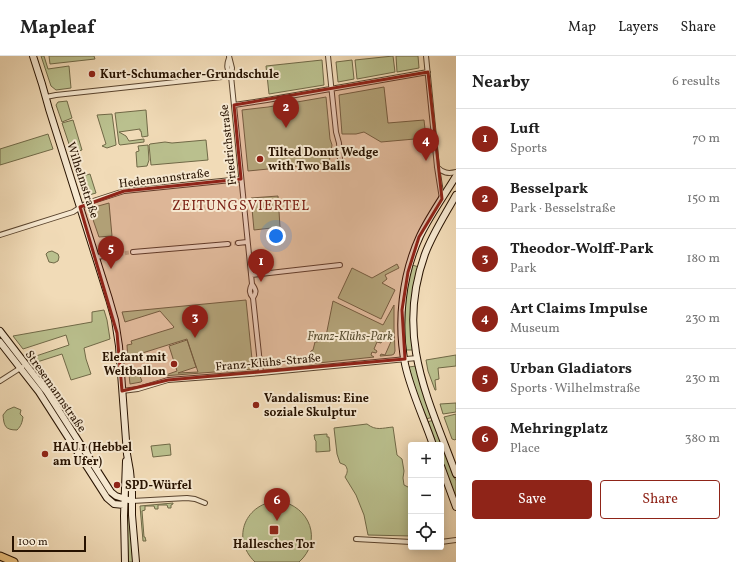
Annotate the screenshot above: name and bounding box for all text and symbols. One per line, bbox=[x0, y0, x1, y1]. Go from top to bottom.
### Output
text: Mapleaf bbox=[20, 15, 95, 41]
text: Map bbox=[568, 18, 596, 37]
text: Layers bbox=[618, 18, 658, 37]
text: Share bbox=[680, 18, 716, 37]
place label: Kurt-Schumacher-Grundschule bbox=[100, 67, 279, 83]
marker: Kurt-Schumacher-Grundschule bbox=[87, 69, 97, 79]
text: Nearby bbox=[472, 71, 530, 94]
text: 6 results bbox=[672, 73, 720, 91]
pin: 2 bbox=[273, 95, 299, 128]
street label: Friedrichstraße bbox=[217, 103, 241, 186]
text: Luft bbox=[510, 119, 540, 140]
pin: 4 bbox=[413, 128, 439, 161]
text: 1 bbox=[482, 130, 488, 148]
text: 70 m bbox=[692, 130, 720, 148]
street label: Wilhelmstraße bbox=[62, 140, 102, 221]
text: Sports bbox=[510, 140, 547, 158]
place label: Tilted Donut Wedge with Two Balls bbox=[268, 145, 378, 175]
marker: Tilted Donut Wedge with Two Balls bbox=[255, 154, 265, 164]
street label: Hedemannstraße bbox=[118, 165, 211, 192]
text: Besselpark bbox=[510, 179, 588, 200]
text: 2 bbox=[482, 190, 488, 208]
text: 150 m bbox=[687, 190, 720, 208]
district label: ZEITUNGSVIERTEL bbox=[172, 197, 310, 216]
text: Park · Besselstraße bbox=[510, 200, 616, 218]
your location bbox=[266, 226, 286, 246]
pin: 5 bbox=[98, 236, 124, 269]
text: Theodor-Wolff-Park bbox=[510, 239, 654, 260]
pin: 1 bbox=[248, 249, 274, 282]
text: 3 bbox=[482, 250, 488, 268]
text: 180 m bbox=[686, 250, 720, 268]
text: Park bbox=[510, 260, 537, 278]
text: Art Claims Impulse bbox=[510, 299, 648, 320]
pin: 3 bbox=[182, 305, 208, 338]
text: 4 bbox=[481, 310, 489, 328]
text: 230 m bbox=[685, 310, 720, 328]
text: Museum bbox=[510, 320, 560, 338]
park label: Franz-Klühs-Park bbox=[307, 329, 393, 345]
street label: Stresemannstraße bbox=[21, 347, 90, 436]
place label: Elefant mit Weltballon bbox=[102, 350, 166, 380]
street label: Franz-Klühs-Straße bbox=[215, 350, 322, 376]
marker: Elefant mit Weltballon bbox=[169, 359, 179, 369]
text: Urban Gladiators bbox=[510, 359, 632, 380]
text: 5 bbox=[482, 370, 488, 388]
text: 230 m bbox=[685, 370, 720, 388]
text: Sports · Wilhelmstraße bbox=[510, 380, 640, 398]
place label: Vandalismus: Eine soziale Skulptur bbox=[264, 391, 369, 421]
marker: Vandalismus: Eine soziale Skulptur bbox=[251, 400, 261, 410]
text: Mehringplatz bbox=[510, 419, 608, 440]
text: 6 bbox=[481, 430, 489, 448]
text: 380 m bbox=[685, 430, 720, 448]
place label: HAU 1 (Hebbel am Ufer) bbox=[53, 440, 132, 470]
text: Place bbox=[510, 440, 540, 458]
map controls bbox=[408, 442, 444, 550]
button: + bbox=[408, 442, 444, 478]
marker: HAU 1 (Hebbel am Ufer) bbox=[40, 449, 50, 459]
place label: SPD-Würfel bbox=[125, 478, 192, 494]
button: − bbox=[408, 478, 444, 514]
marker: SPD-Würfel bbox=[112, 480, 122, 490]
button: Save bbox=[472, 480, 592, 519]
button: Share bbox=[600, 480, 720, 519]
pin: 6 bbox=[264, 488, 290, 521]
button: locate bbox=[408, 514, 444, 550]
marker: Hallesches Tor bbox=[268, 524, 280, 536]
scale bar bbox=[12, 534, 86, 553]
text: 100 m bbox=[18, 535, 48, 550]
place label: Hallesches Tor bbox=[233, 537, 315, 553]

